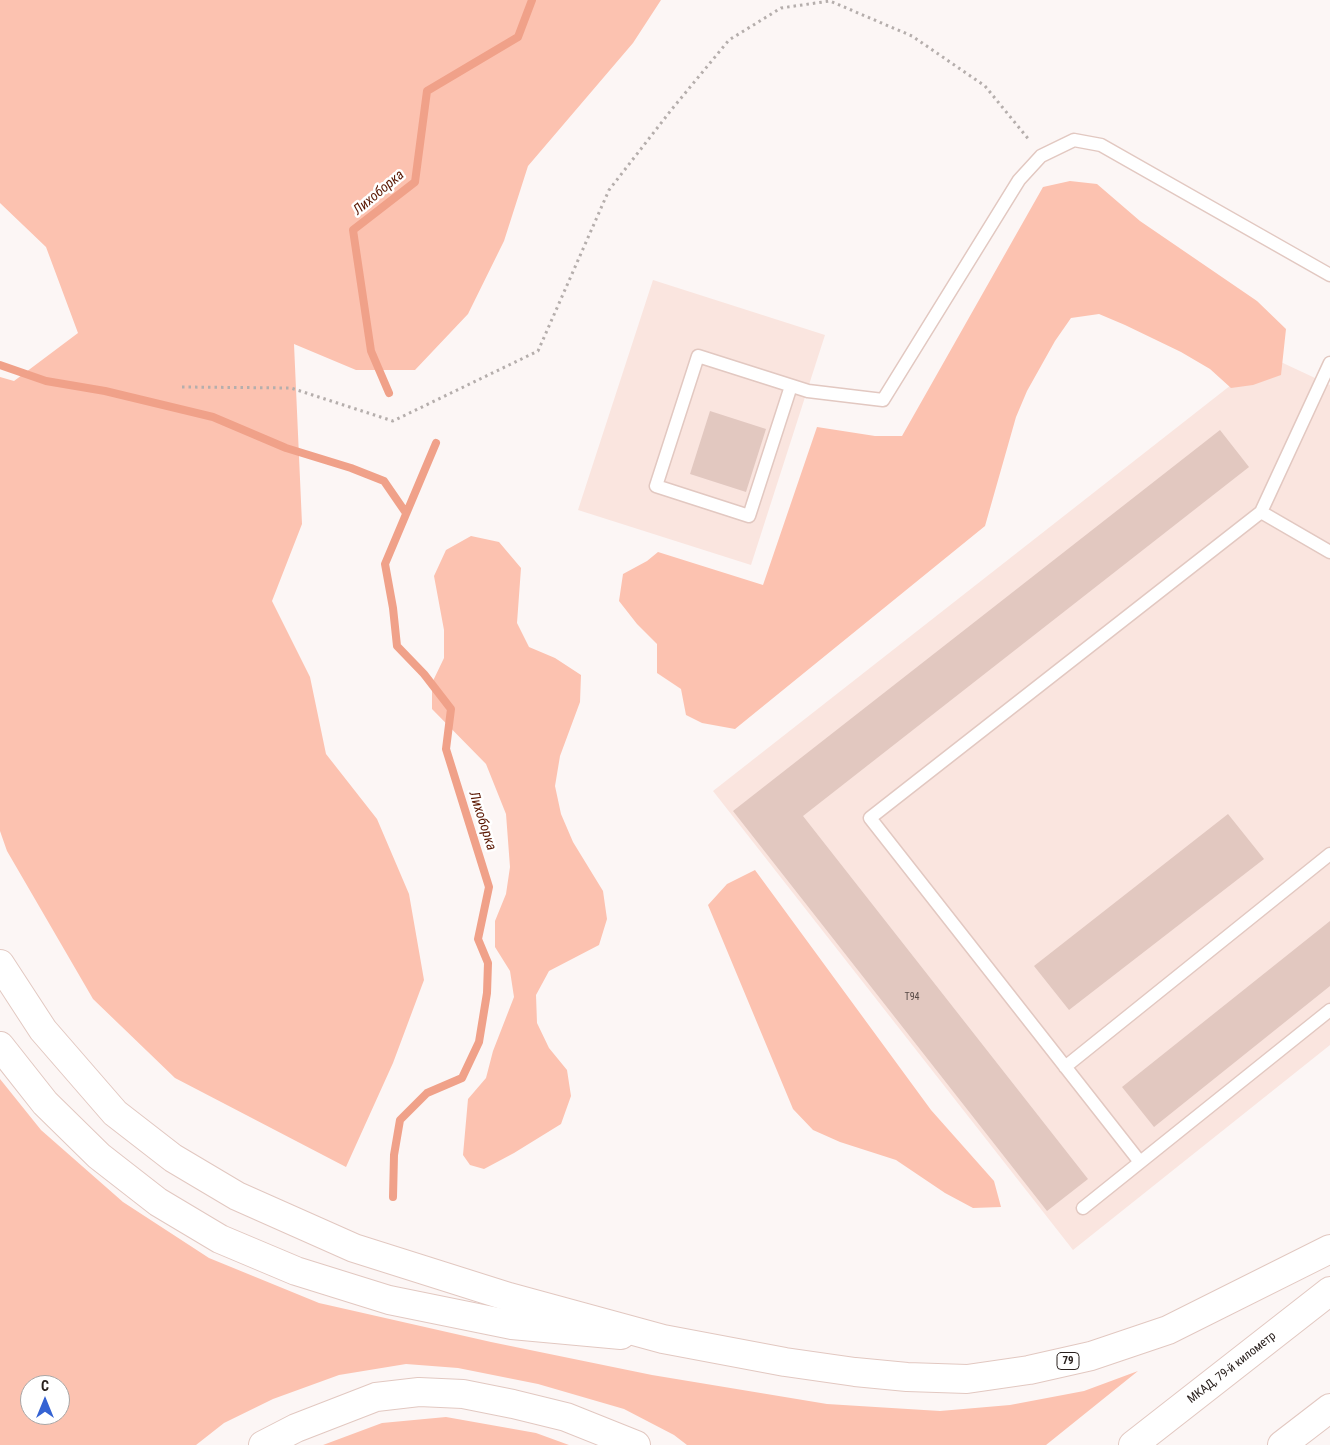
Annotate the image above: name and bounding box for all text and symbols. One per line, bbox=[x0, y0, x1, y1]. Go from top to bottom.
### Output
water label: Лихоборка bbox=[350, 167, 408, 219]
water label: Лихоборка bbox=[465, 789, 499, 853]
house number: Т94 bbox=[904, 991, 920, 1003]
street label: МКАД, 79-й километр bbox=[1185, 1329, 1279, 1407]
road number: 79 bbox=[1057, 1352, 1079, 1370]
north arrow bbox=[20, 1375, 70, 1425]
text: С bbox=[41, 1378, 49, 1394]

